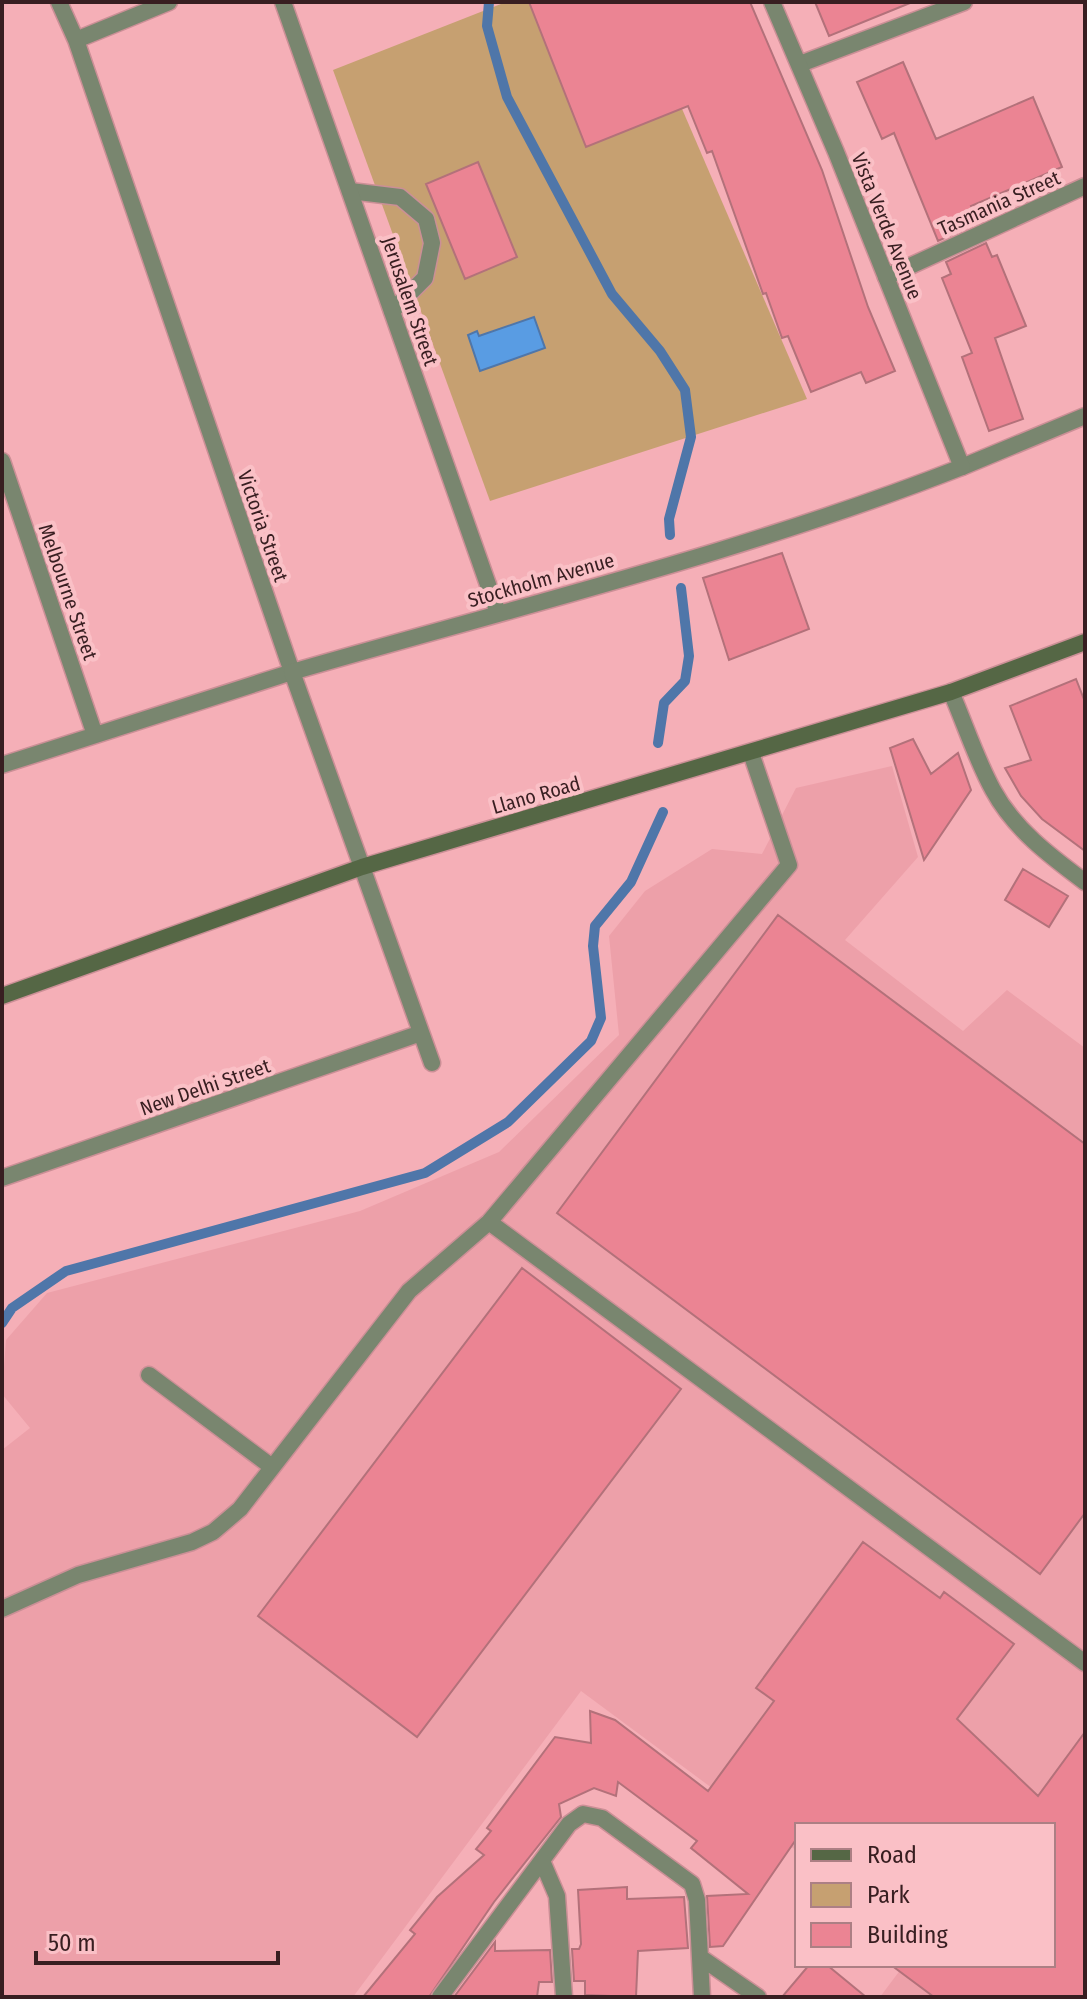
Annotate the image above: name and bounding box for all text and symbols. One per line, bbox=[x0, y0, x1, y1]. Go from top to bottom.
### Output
street label: Vista Verde Avenue bbox=[847, 149, 927, 303]
street label: Tasmania Street bbox=[934, 165, 1064, 241]
street label: Jerusalem Street bbox=[377, 233, 443, 369]
street label: Victoria Street bbox=[233, 467, 293, 585]
street label: Melbourne Street bbox=[33, 521, 103, 664]
street label: Stockholm Avenue bbox=[465, 548, 617, 612]
street label: Llano Road bbox=[489, 771, 583, 819]
street label: New Delhi Street bbox=[137, 1053, 274, 1120]
legend bbox=[795, 1823, 1055, 1967]
text: Road bbox=[867, 1841, 917, 1869]
text: Park bbox=[867, 1881, 910, 1909]
scale bar bbox=[36, 1915, 278, 1965]
text: Building bbox=[867, 1921, 949, 1949]
text: 50 m bbox=[48, 1929, 96, 1957]

